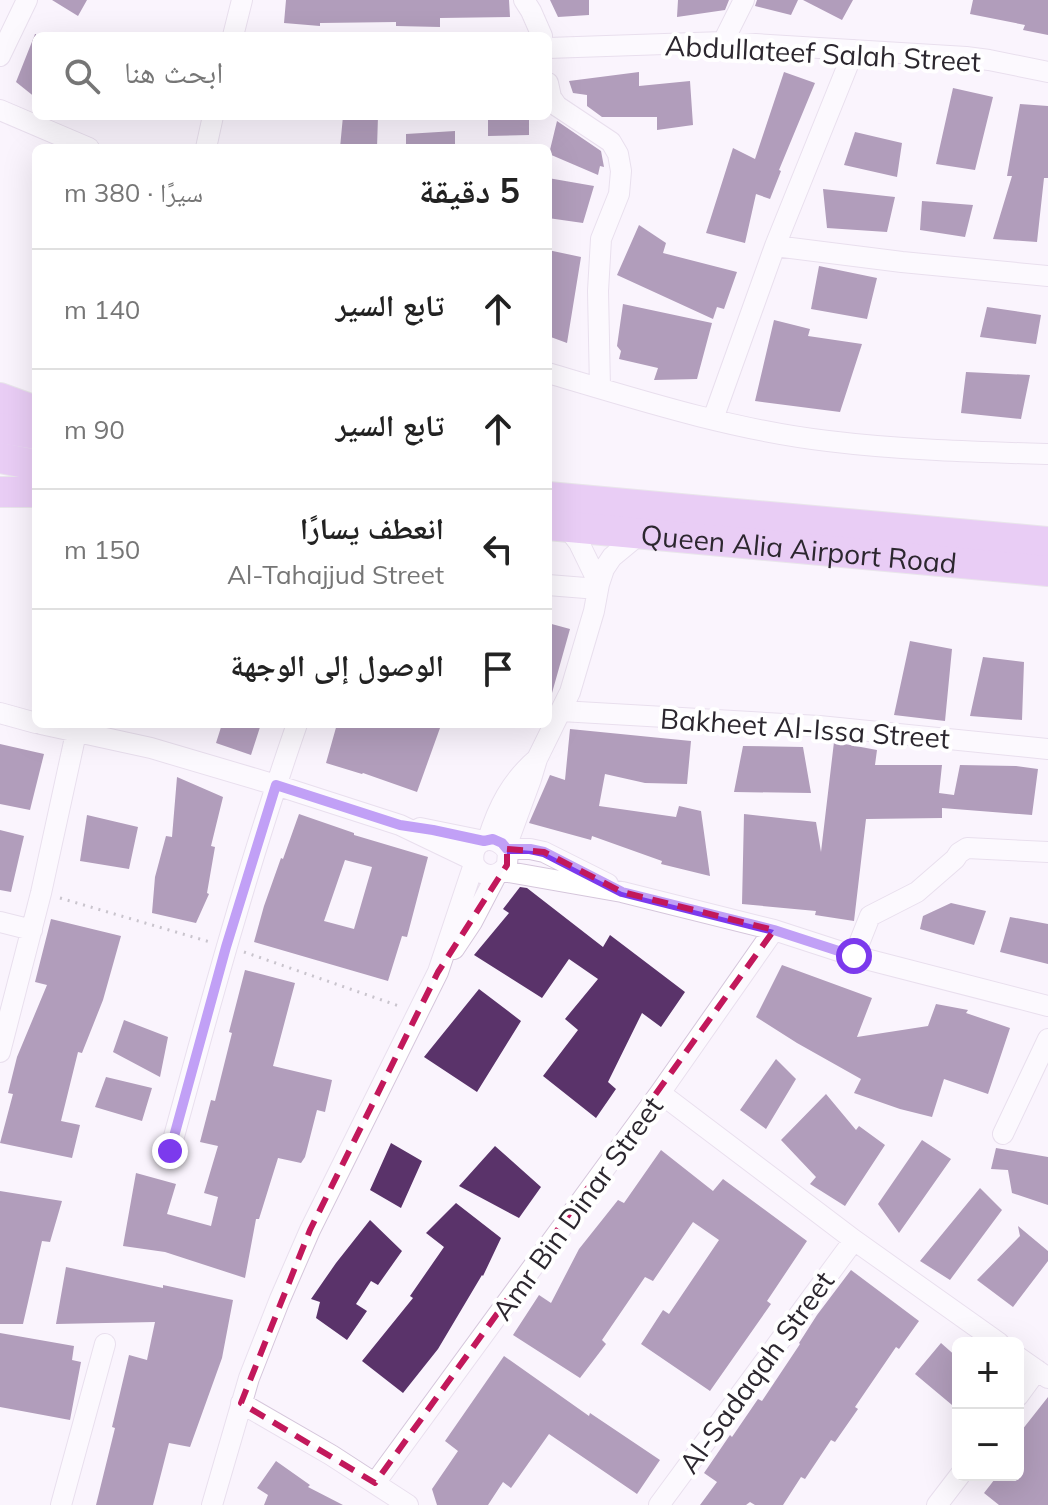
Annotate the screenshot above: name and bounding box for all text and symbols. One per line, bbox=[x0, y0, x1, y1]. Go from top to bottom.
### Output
street label: Abdullateef Salah Street bbox=[664, 27, 982, 79]
search box bbox=[32, 32, 552, 120]
text: ابحث هنا bbox=[124, 53, 223, 91]
icon: search bbox=[60, 54, 104, 98]
text: 5 دقيقة bbox=[419, 169, 520, 212]
text: سيرًا · 380 m bbox=[64, 176, 203, 209]
text: تابع السير bbox=[336, 286, 444, 324]
icon: ahead bbox=[476, 287, 520, 331]
text: 140 m bbox=[64, 293, 140, 326]
text: تابع السير bbox=[336, 406, 444, 444]
icon: ahead bbox=[476, 407, 520, 451]
text: 90 m bbox=[64, 413, 125, 446]
text: انعطف يسارًا bbox=[300, 509, 444, 547]
street label: Queen Alia Airport Road bbox=[639, 516, 958, 580]
icon: left bbox=[476, 527, 520, 571]
text: 150 m bbox=[64, 533, 140, 566]
text: Al-Tahajjud Street bbox=[227, 558, 444, 591]
text: الوصول إلى الوجهة bbox=[230, 646, 444, 684]
icon: arrive bbox=[476, 647, 520, 691]
street label: Bakheet Al-Issa Street bbox=[659, 700, 951, 756]
route start bbox=[836, 938, 872, 974]
street label: Amr Bin Dinar Street bbox=[484, 1089, 670, 1327]
route end bbox=[152, 1133, 188, 1169]
street label: Al-Sadaqah Street bbox=[671, 1264, 841, 1480]
map controls bbox=[952, 1337, 1024, 1481]
button: + bbox=[952, 1337, 1024, 1409]
button: − bbox=[952, 1409, 1024, 1481]

